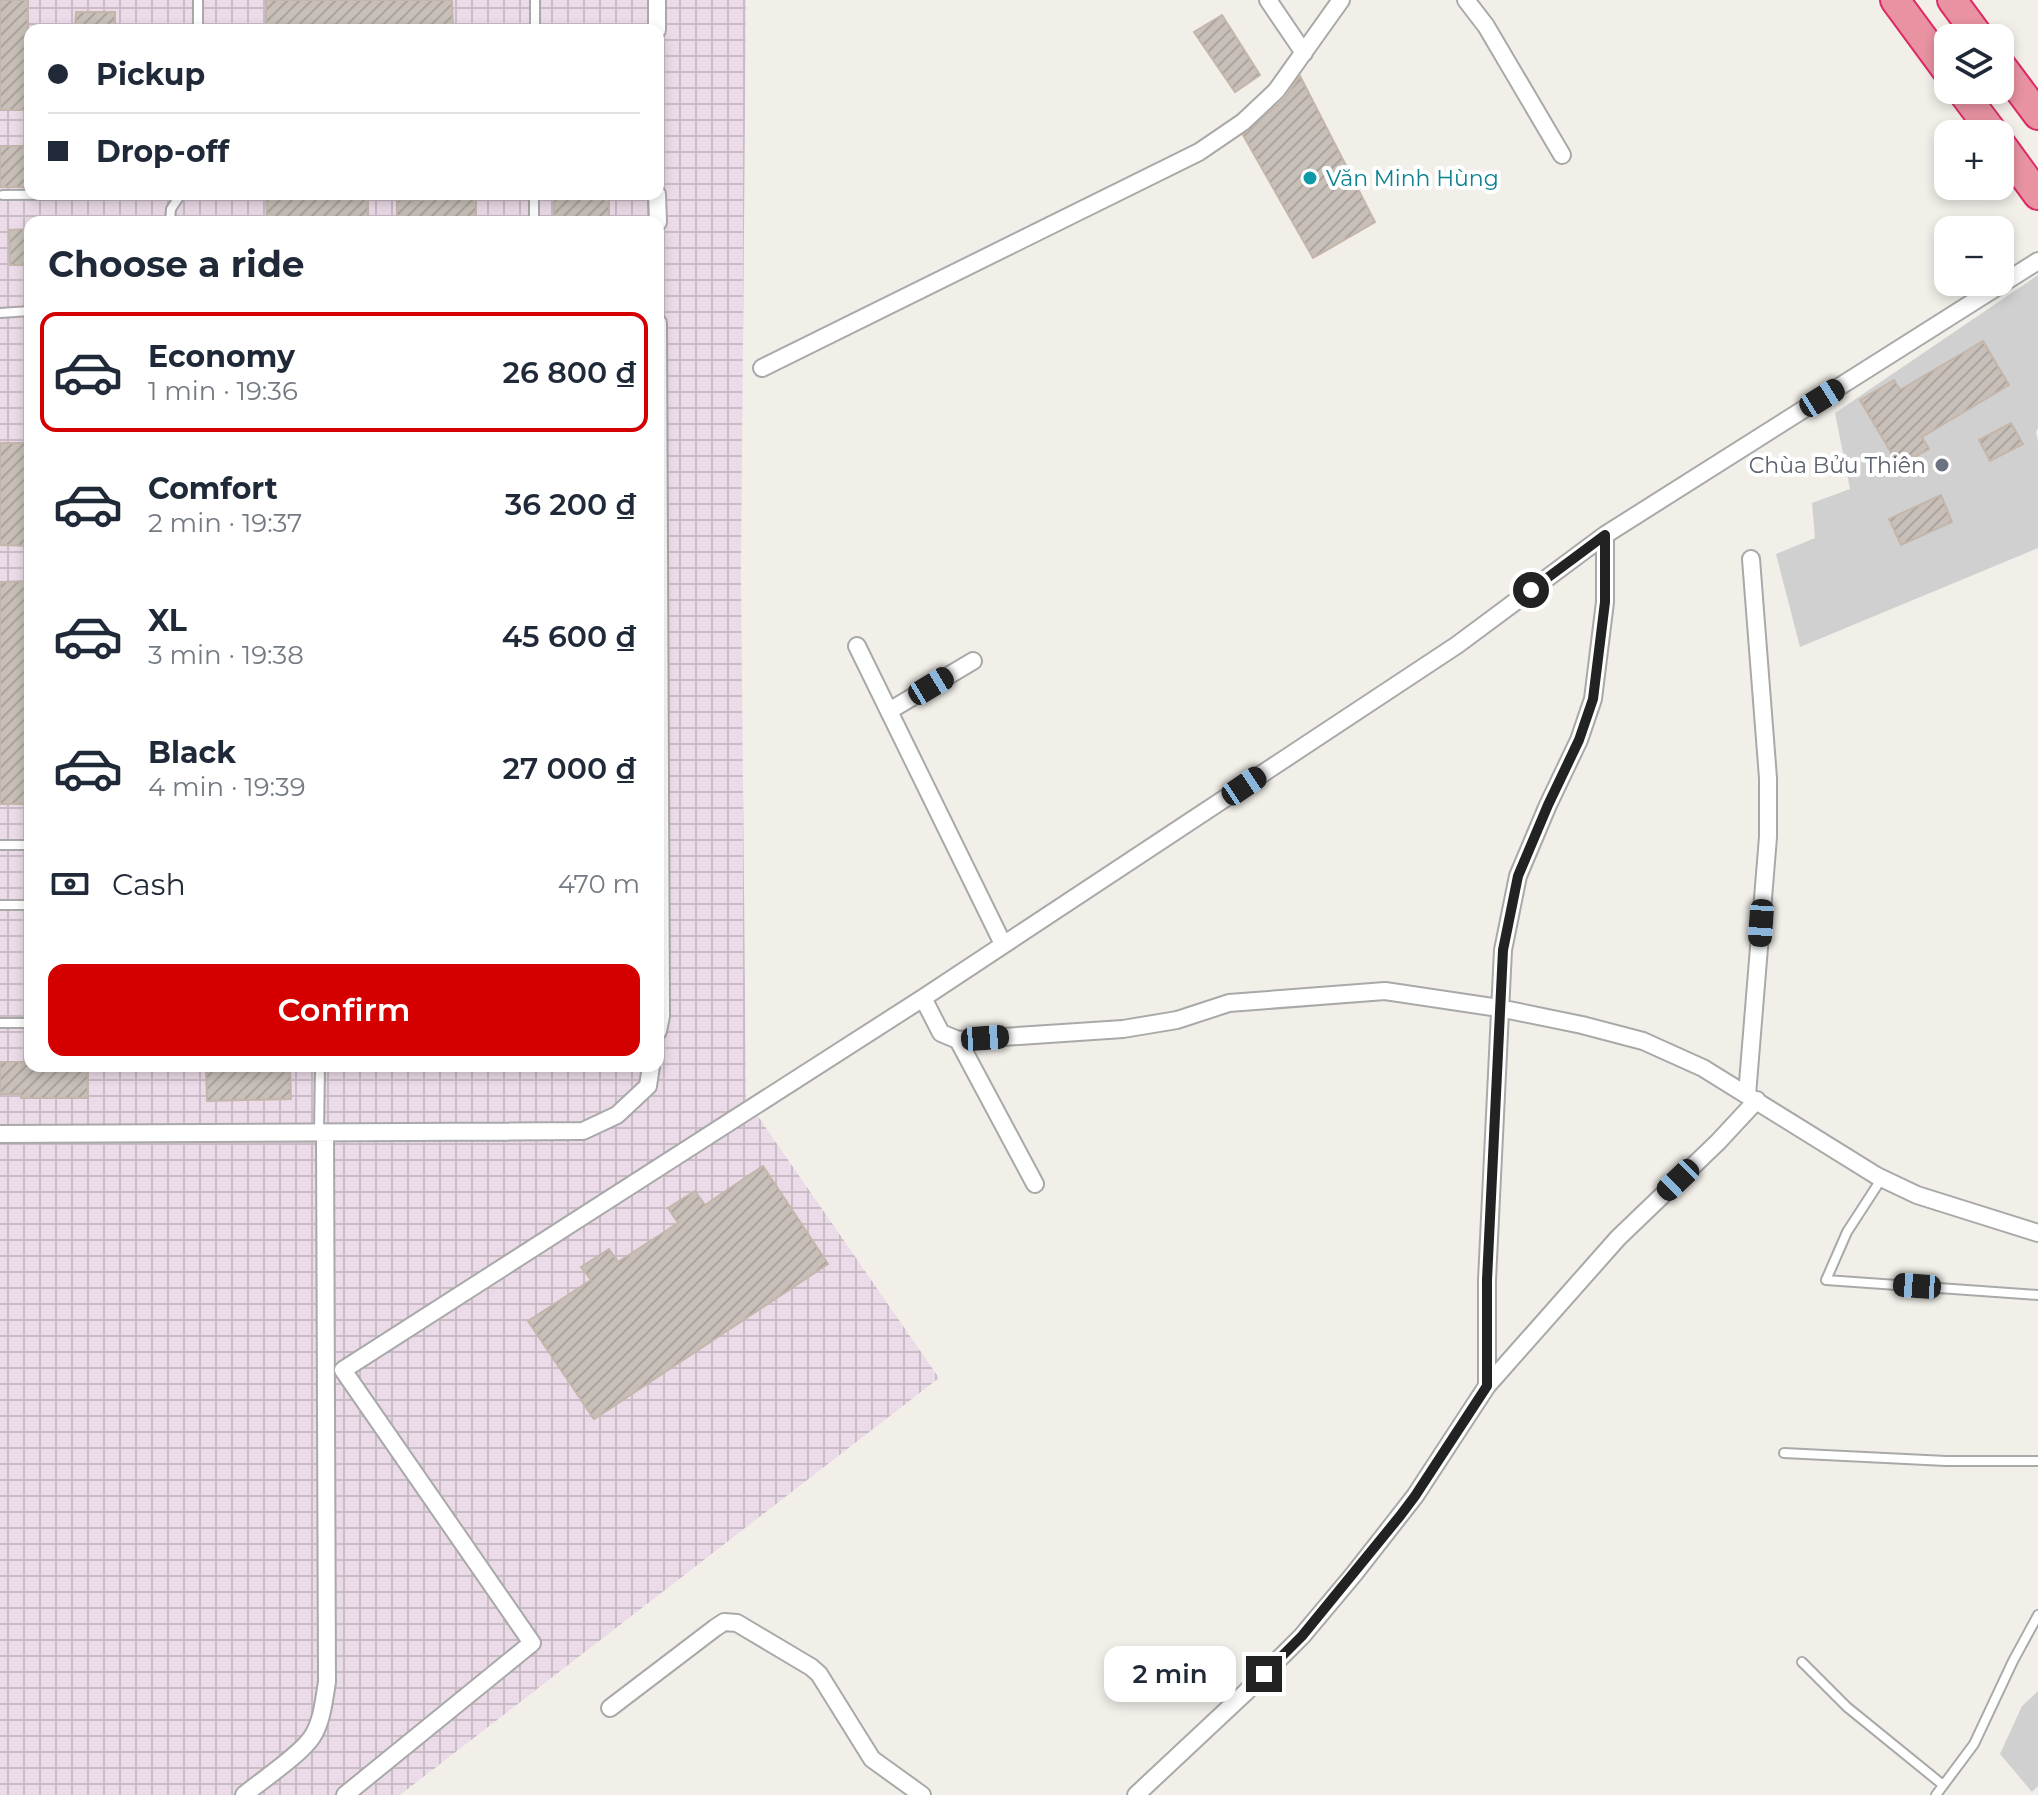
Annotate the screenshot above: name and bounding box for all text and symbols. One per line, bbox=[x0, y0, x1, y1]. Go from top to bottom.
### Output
map controls bbox=[1934, 24, 2014, 296]
button: layers bbox=[1934, 24, 2014, 104]
text: Pickup bbox=[96, 56, 205, 93]
button: + bbox=[1934, 120, 2014, 200]
text: Drop-off bbox=[96, 133, 229, 170]
place label: Văn Minh Hùng bbox=[1326, 165, 1499, 192]
marker: Văn Minh Hùng bbox=[1301, 169, 1319, 187]
button: − bbox=[1934, 216, 2014, 296]
text: Choose a ride bbox=[48, 242, 305, 286]
icon: car bbox=[52, 336, 124, 408]
text: Economy bbox=[148, 338, 295, 375]
text: 26 800 ₫ bbox=[503, 354, 636, 391]
text: 1 min · 19:36 bbox=[148, 375, 298, 407]
car bbox=[1795, 375, 1849, 421]
place label: Chùa Bửu Thiên bbox=[1749, 452, 1926, 479]
marker: Chùa Bửu Thiên bbox=[1933, 456, 1951, 474]
icon: car bbox=[52, 468, 124, 540]
text: Comfort bbox=[148, 470, 278, 507]
text: 36 200 ₫ bbox=[505, 486, 636, 523]
text: 2 min · 19:37 bbox=[148, 507, 302, 539]
route start bbox=[1513, 572, 1549, 608]
icon: car bbox=[52, 600, 124, 672]
text: XL bbox=[148, 602, 187, 639]
text: 45 600 ₫ bbox=[502, 618, 636, 655]
text: 3 min · 19:38 bbox=[148, 639, 304, 671]
car bbox=[904, 663, 958, 709]
icon: car bbox=[52, 732, 124, 804]
text: Black bbox=[148, 734, 236, 771]
text: 27 000 ₫ bbox=[503, 750, 636, 787]
car bbox=[1217, 763, 1271, 809]
text: 4 min · 19:39 bbox=[148, 771, 306, 803]
icon: cash bbox=[48, 862, 92, 906]
text: Cash bbox=[112, 866, 186, 903]
text: 470 m bbox=[558, 868, 640, 900]
car bbox=[1747, 898, 1775, 948]
button: Confirm bbox=[48, 964, 640, 1056]
car bbox=[960, 1024, 1010, 1052]
car bbox=[1652, 1155, 1704, 1205]
car bbox=[1892, 1272, 1942, 1300]
callout: 2 min bbox=[1104, 1646, 1236, 1702]
route end bbox=[1246, 1656, 1282, 1692]
text: 2 min bbox=[1132, 1658, 1208, 1690]

